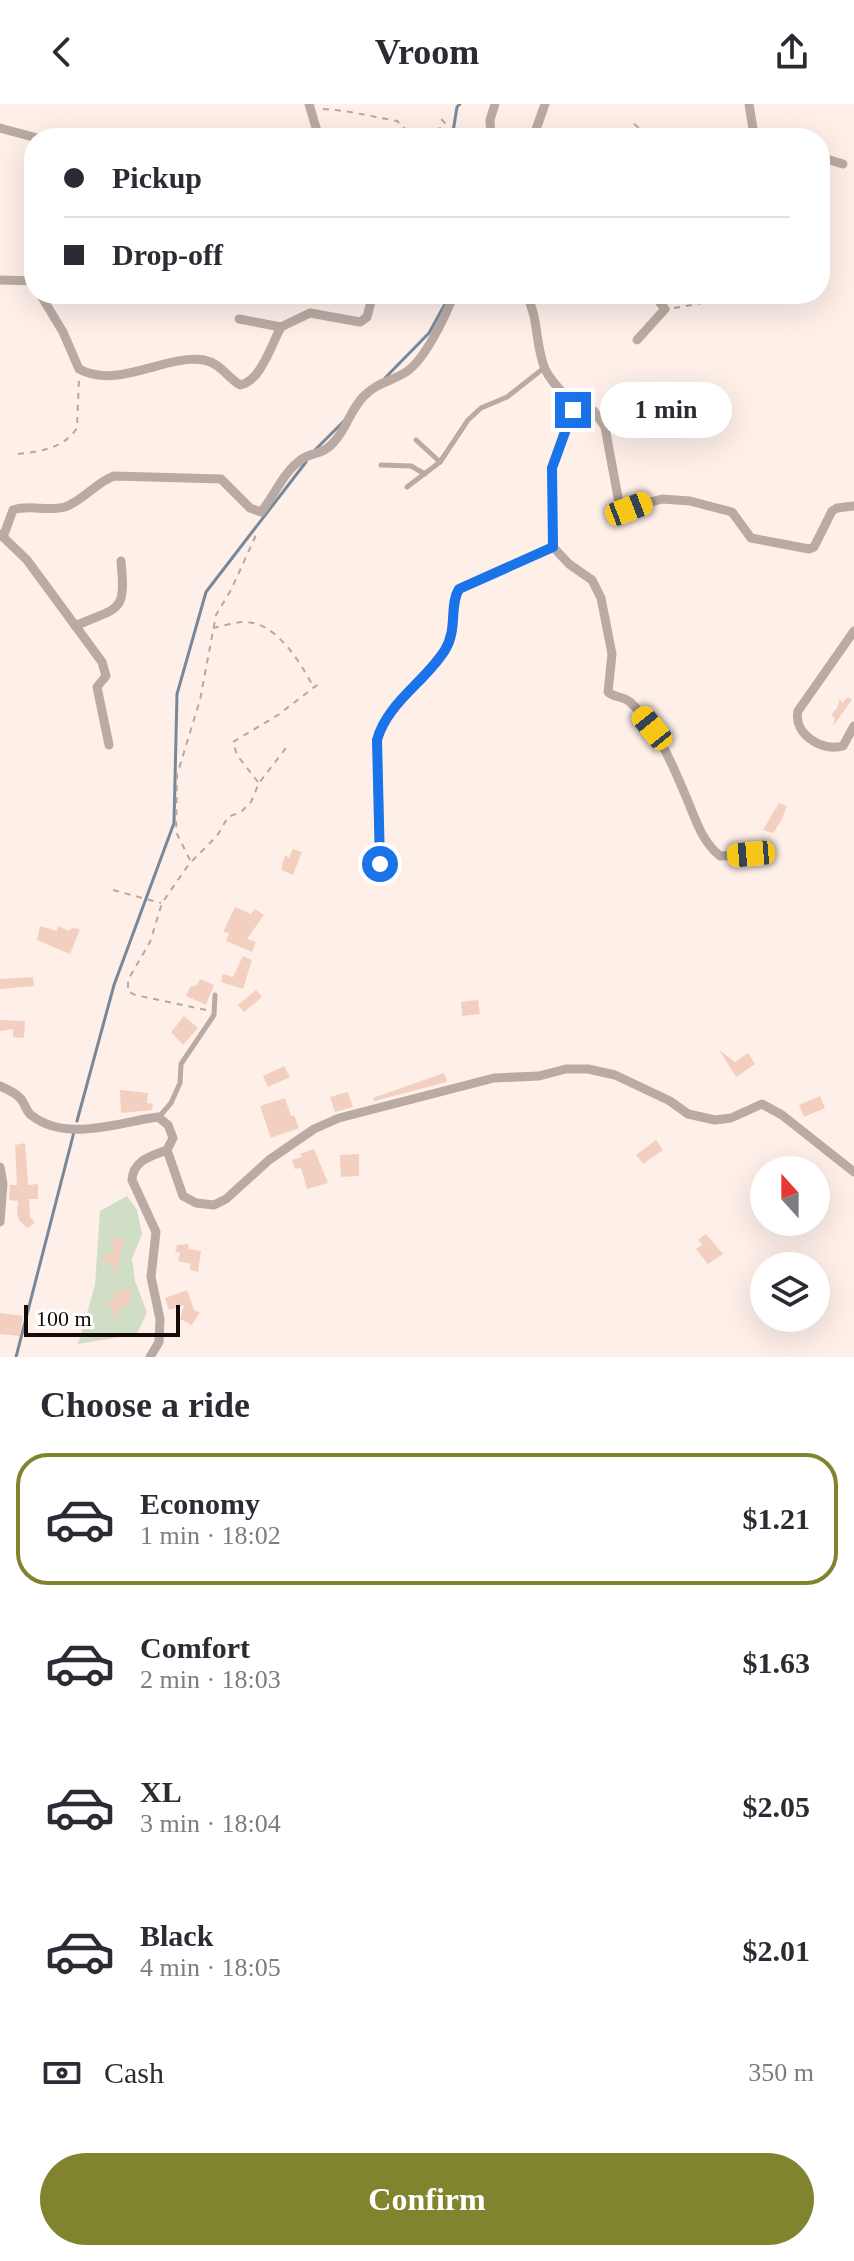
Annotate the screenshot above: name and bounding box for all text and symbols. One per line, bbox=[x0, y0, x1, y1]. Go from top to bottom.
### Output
icon: back bbox=[40, 30, 84, 74]
icon: share bbox=[770, 30, 814, 74]
text: Vroom bbox=[375, 32, 479, 72]
text: Pickup bbox=[112, 161, 202, 194]
text: Drop-off bbox=[112, 238, 223, 271]
callout: 1 min bbox=[601, 382, 733, 438]
route end bbox=[555, 392, 591, 428]
text: 1 min bbox=[635, 395, 697, 424]
car bbox=[602, 489, 656, 529]
car bbox=[628, 702, 676, 754]
car bbox=[726, 840, 776, 868]
route start bbox=[362, 846, 398, 882]
north arrow bbox=[750, 1156, 830, 1236]
map controls bbox=[750, 1156, 830, 1332]
button: layers bbox=[750, 1252, 830, 1332]
scale bar bbox=[24, 1301, 180, 1337]
text: 100 m bbox=[36, 1306, 92, 1331]
text: Choose a ride bbox=[40, 1385, 250, 1425]
icon: car bbox=[44, 1483, 116, 1555]
text: Economy bbox=[140, 1487, 260, 1520]
text: $1.21 bbox=[743, 1502, 810, 1535]
text: 1 min · 18:02 bbox=[140, 1521, 281, 1550]
icon: car bbox=[44, 1627, 116, 1699]
text: Comfort bbox=[140, 1631, 250, 1664]
text: $1.63 bbox=[743, 1646, 810, 1679]
text: 2 min · 18:03 bbox=[140, 1665, 281, 1694]
icon: car bbox=[44, 1771, 116, 1843]
text: XL bbox=[140, 1775, 182, 1808]
text: $2.05 bbox=[743, 1790, 810, 1823]
text: 3 min · 18:04 bbox=[140, 1809, 281, 1838]
icon: car bbox=[44, 1915, 116, 1987]
text: Black bbox=[140, 1919, 213, 1952]
text: $2.01 bbox=[743, 1934, 810, 1967]
text: 4 min · 18:05 bbox=[140, 1953, 281, 1982]
icon: cash bbox=[40, 2051, 84, 2095]
text: Cash bbox=[104, 2056, 164, 2089]
text: 350 m bbox=[748, 2058, 814, 2087]
button: Confirm bbox=[40, 2153, 814, 2245]

